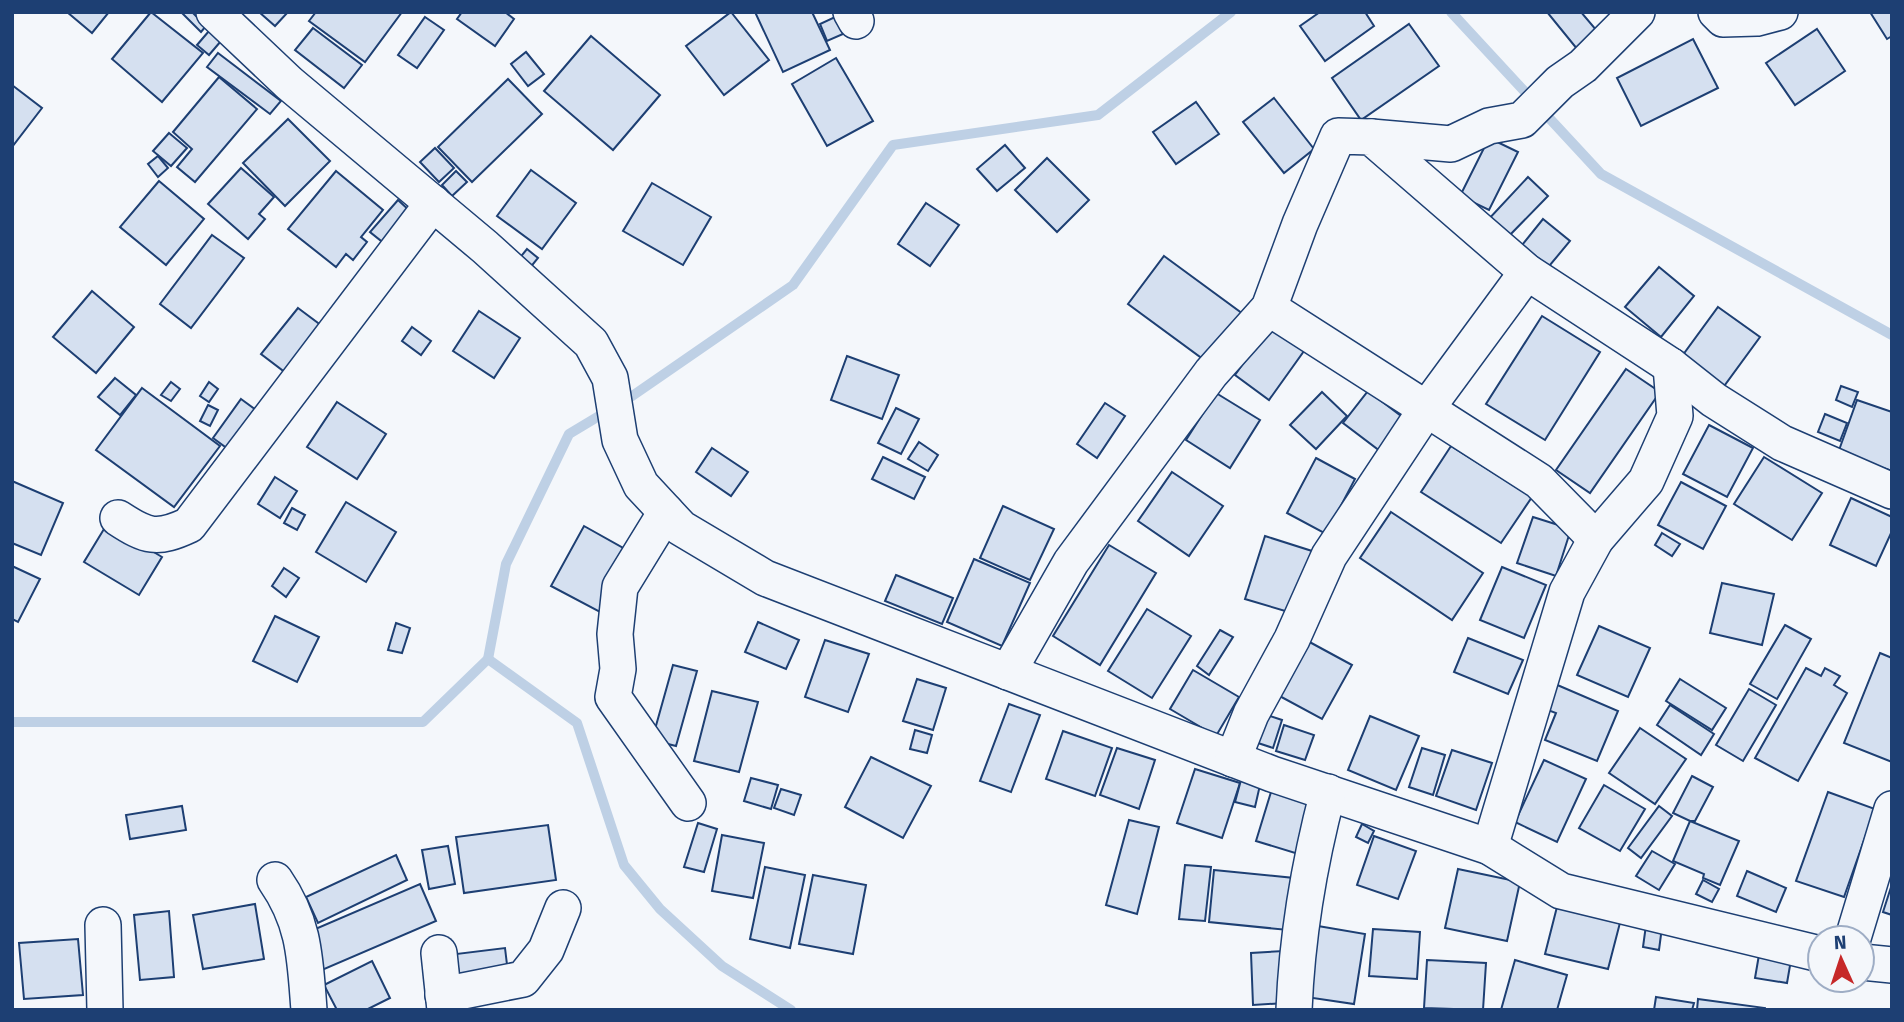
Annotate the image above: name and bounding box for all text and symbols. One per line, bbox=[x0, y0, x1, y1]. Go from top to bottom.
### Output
north arrow bbox=[1806, 924, 1876, 994]
text: N bbox=[1833, 931, 1847, 954]

